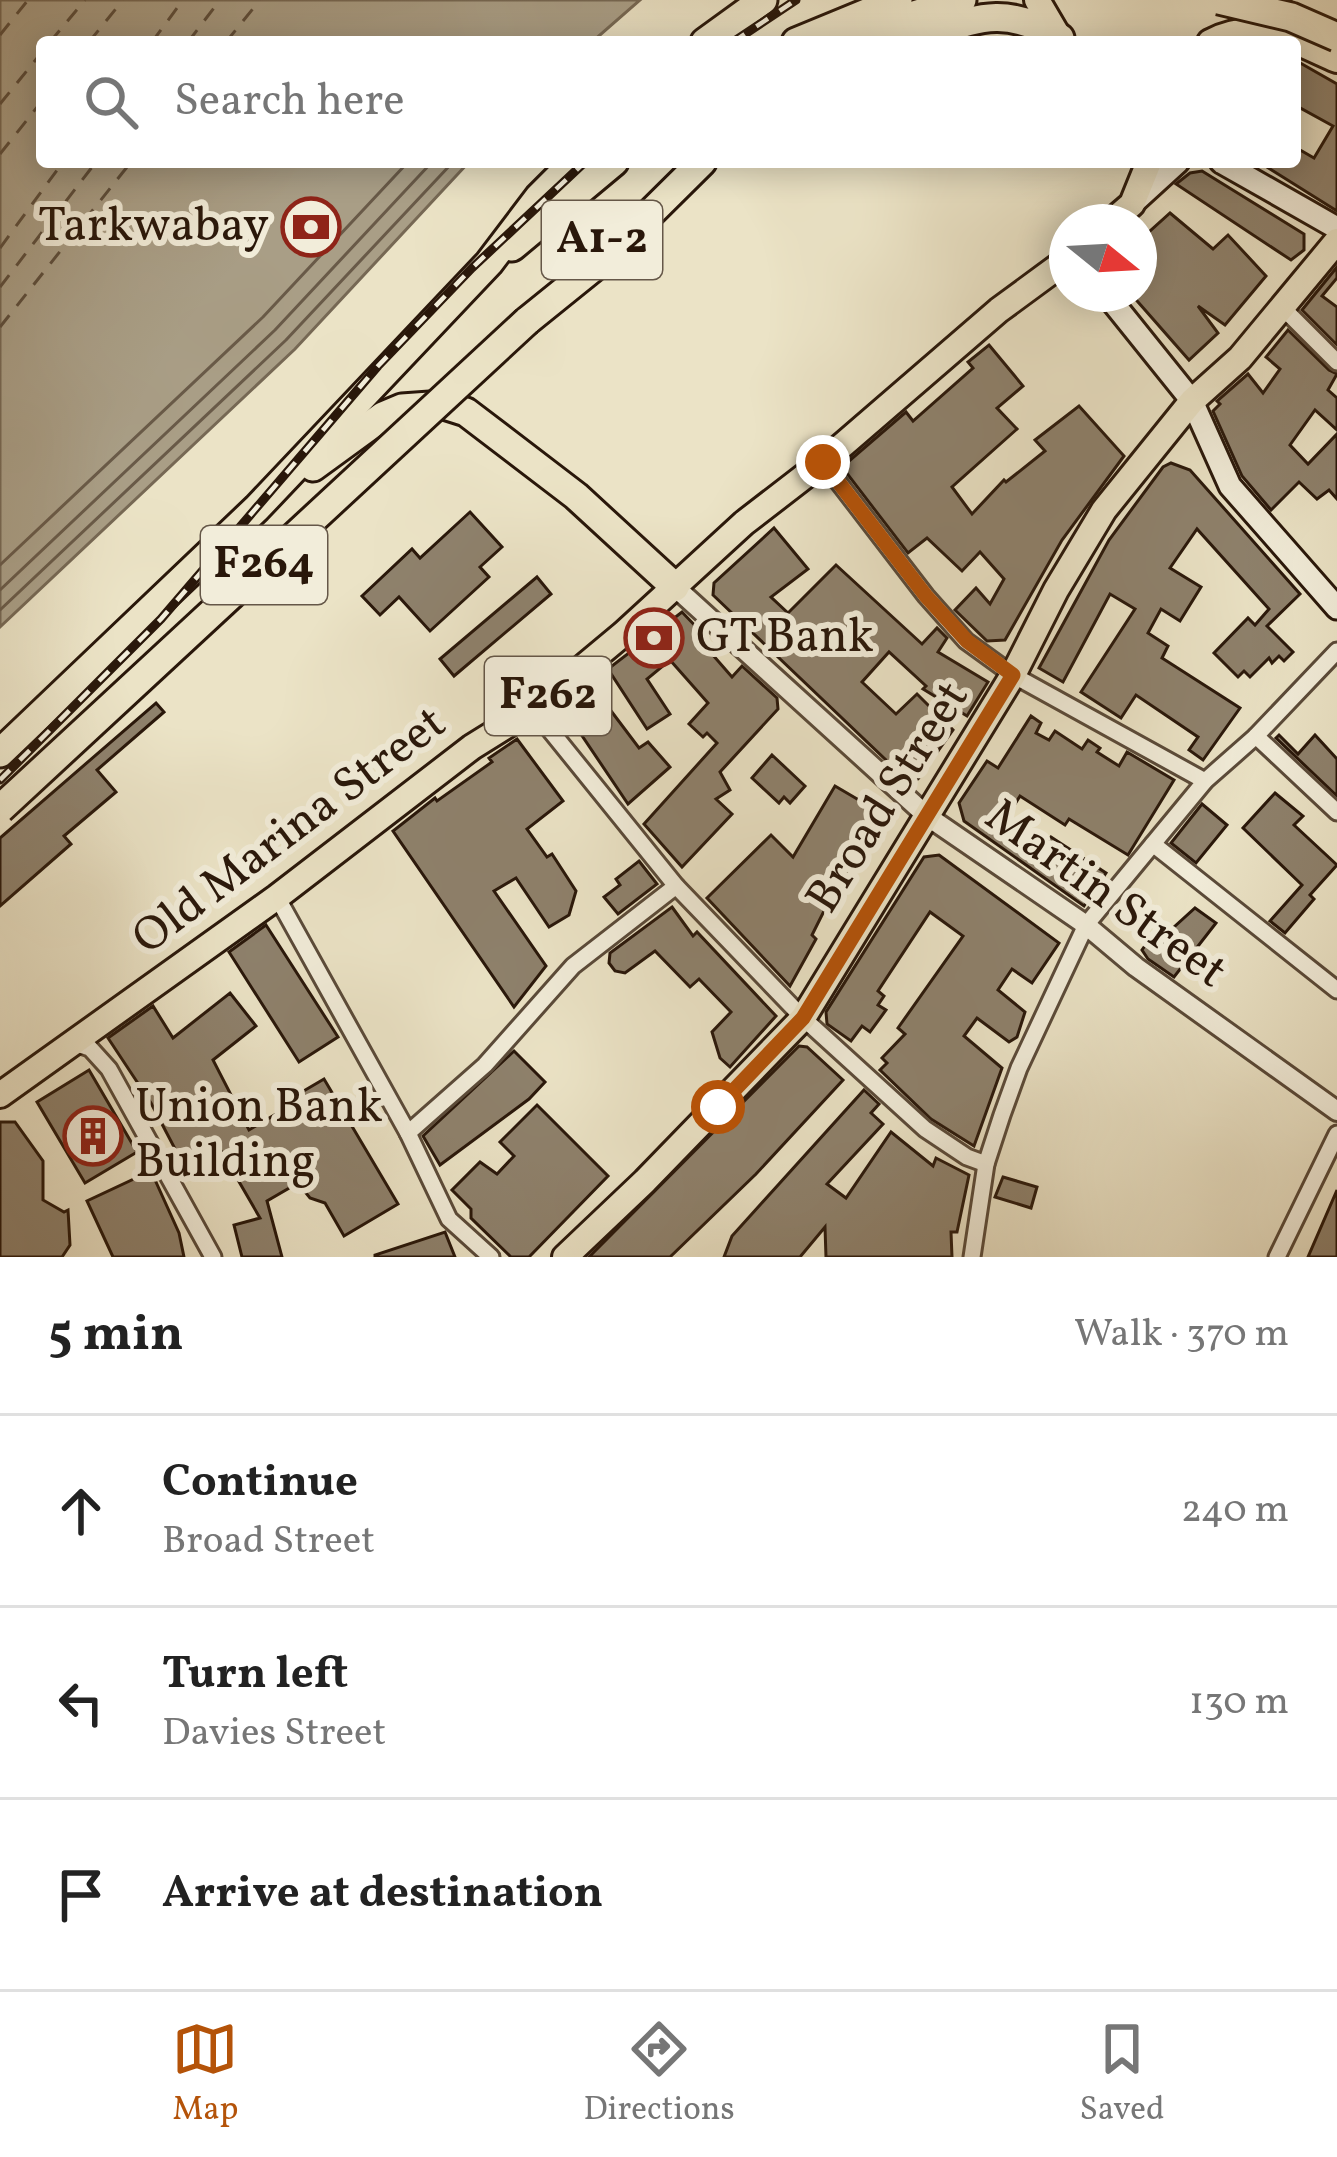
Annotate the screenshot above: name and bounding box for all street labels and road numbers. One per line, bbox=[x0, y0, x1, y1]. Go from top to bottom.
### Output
road number: A1-2 bbox=[542, 201, 662, 279]
road number: F264 bbox=[201, 526, 327, 604]
road number: F262 bbox=[485, 657, 611, 735]
street label: Broad Street bbox=[791, 669, 987, 927]
street label: Old Marina Street bbox=[119, 692, 461, 972]
street label: Martin Street bbox=[970, 784, 1240, 1006]

